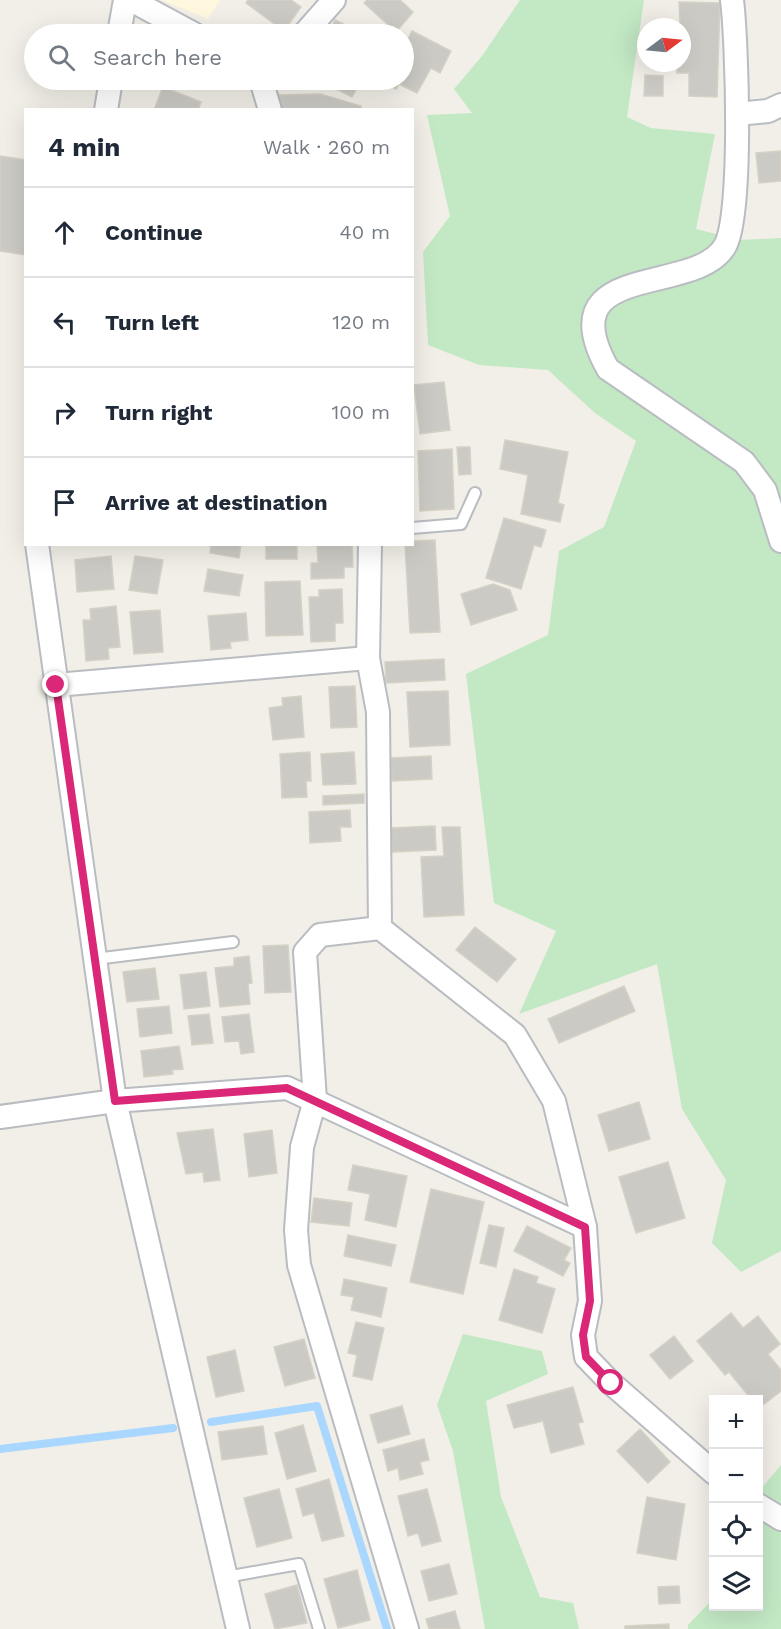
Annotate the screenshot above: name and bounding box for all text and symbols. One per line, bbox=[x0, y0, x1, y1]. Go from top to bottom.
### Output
north arrow bbox=[637, 18, 691, 72]
search box bbox=[24, 24, 414, 90]
icon: search bbox=[45, 41, 78, 74]
text: Search here bbox=[93, 45, 222, 70]
text: 4 min bbox=[48, 132, 120, 162]
text: Walk · 260 m bbox=[263, 135, 390, 159]
icon: ahead bbox=[48, 216, 81, 249]
text: Continue bbox=[105, 220, 203, 245]
text: 40 m bbox=[339, 220, 390, 244]
icon: left bbox=[48, 306, 81, 339]
text: Turn left bbox=[105, 310, 199, 335]
text: 120 m bbox=[332, 310, 390, 334]
icon: right bbox=[48, 396, 81, 429]
text: Turn right bbox=[105, 400, 212, 425]
text: 100 m bbox=[331, 400, 390, 424]
icon: arrive bbox=[48, 486, 81, 519]
text: Arrive at destination bbox=[105, 490, 328, 515]
route end bbox=[42, 671, 68, 697]
route start bbox=[597, 1369, 623, 1395]
map controls bbox=[709, 1395, 763, 1611]
button: + bbox=[709, 1395, 763, 1449]
button: − bbox=[709, 1449, 763, 1503]
button: locate bbox=[709, 1503, 763, 1557]
button: layers bbox=[709, 1557, 763, 1611]

